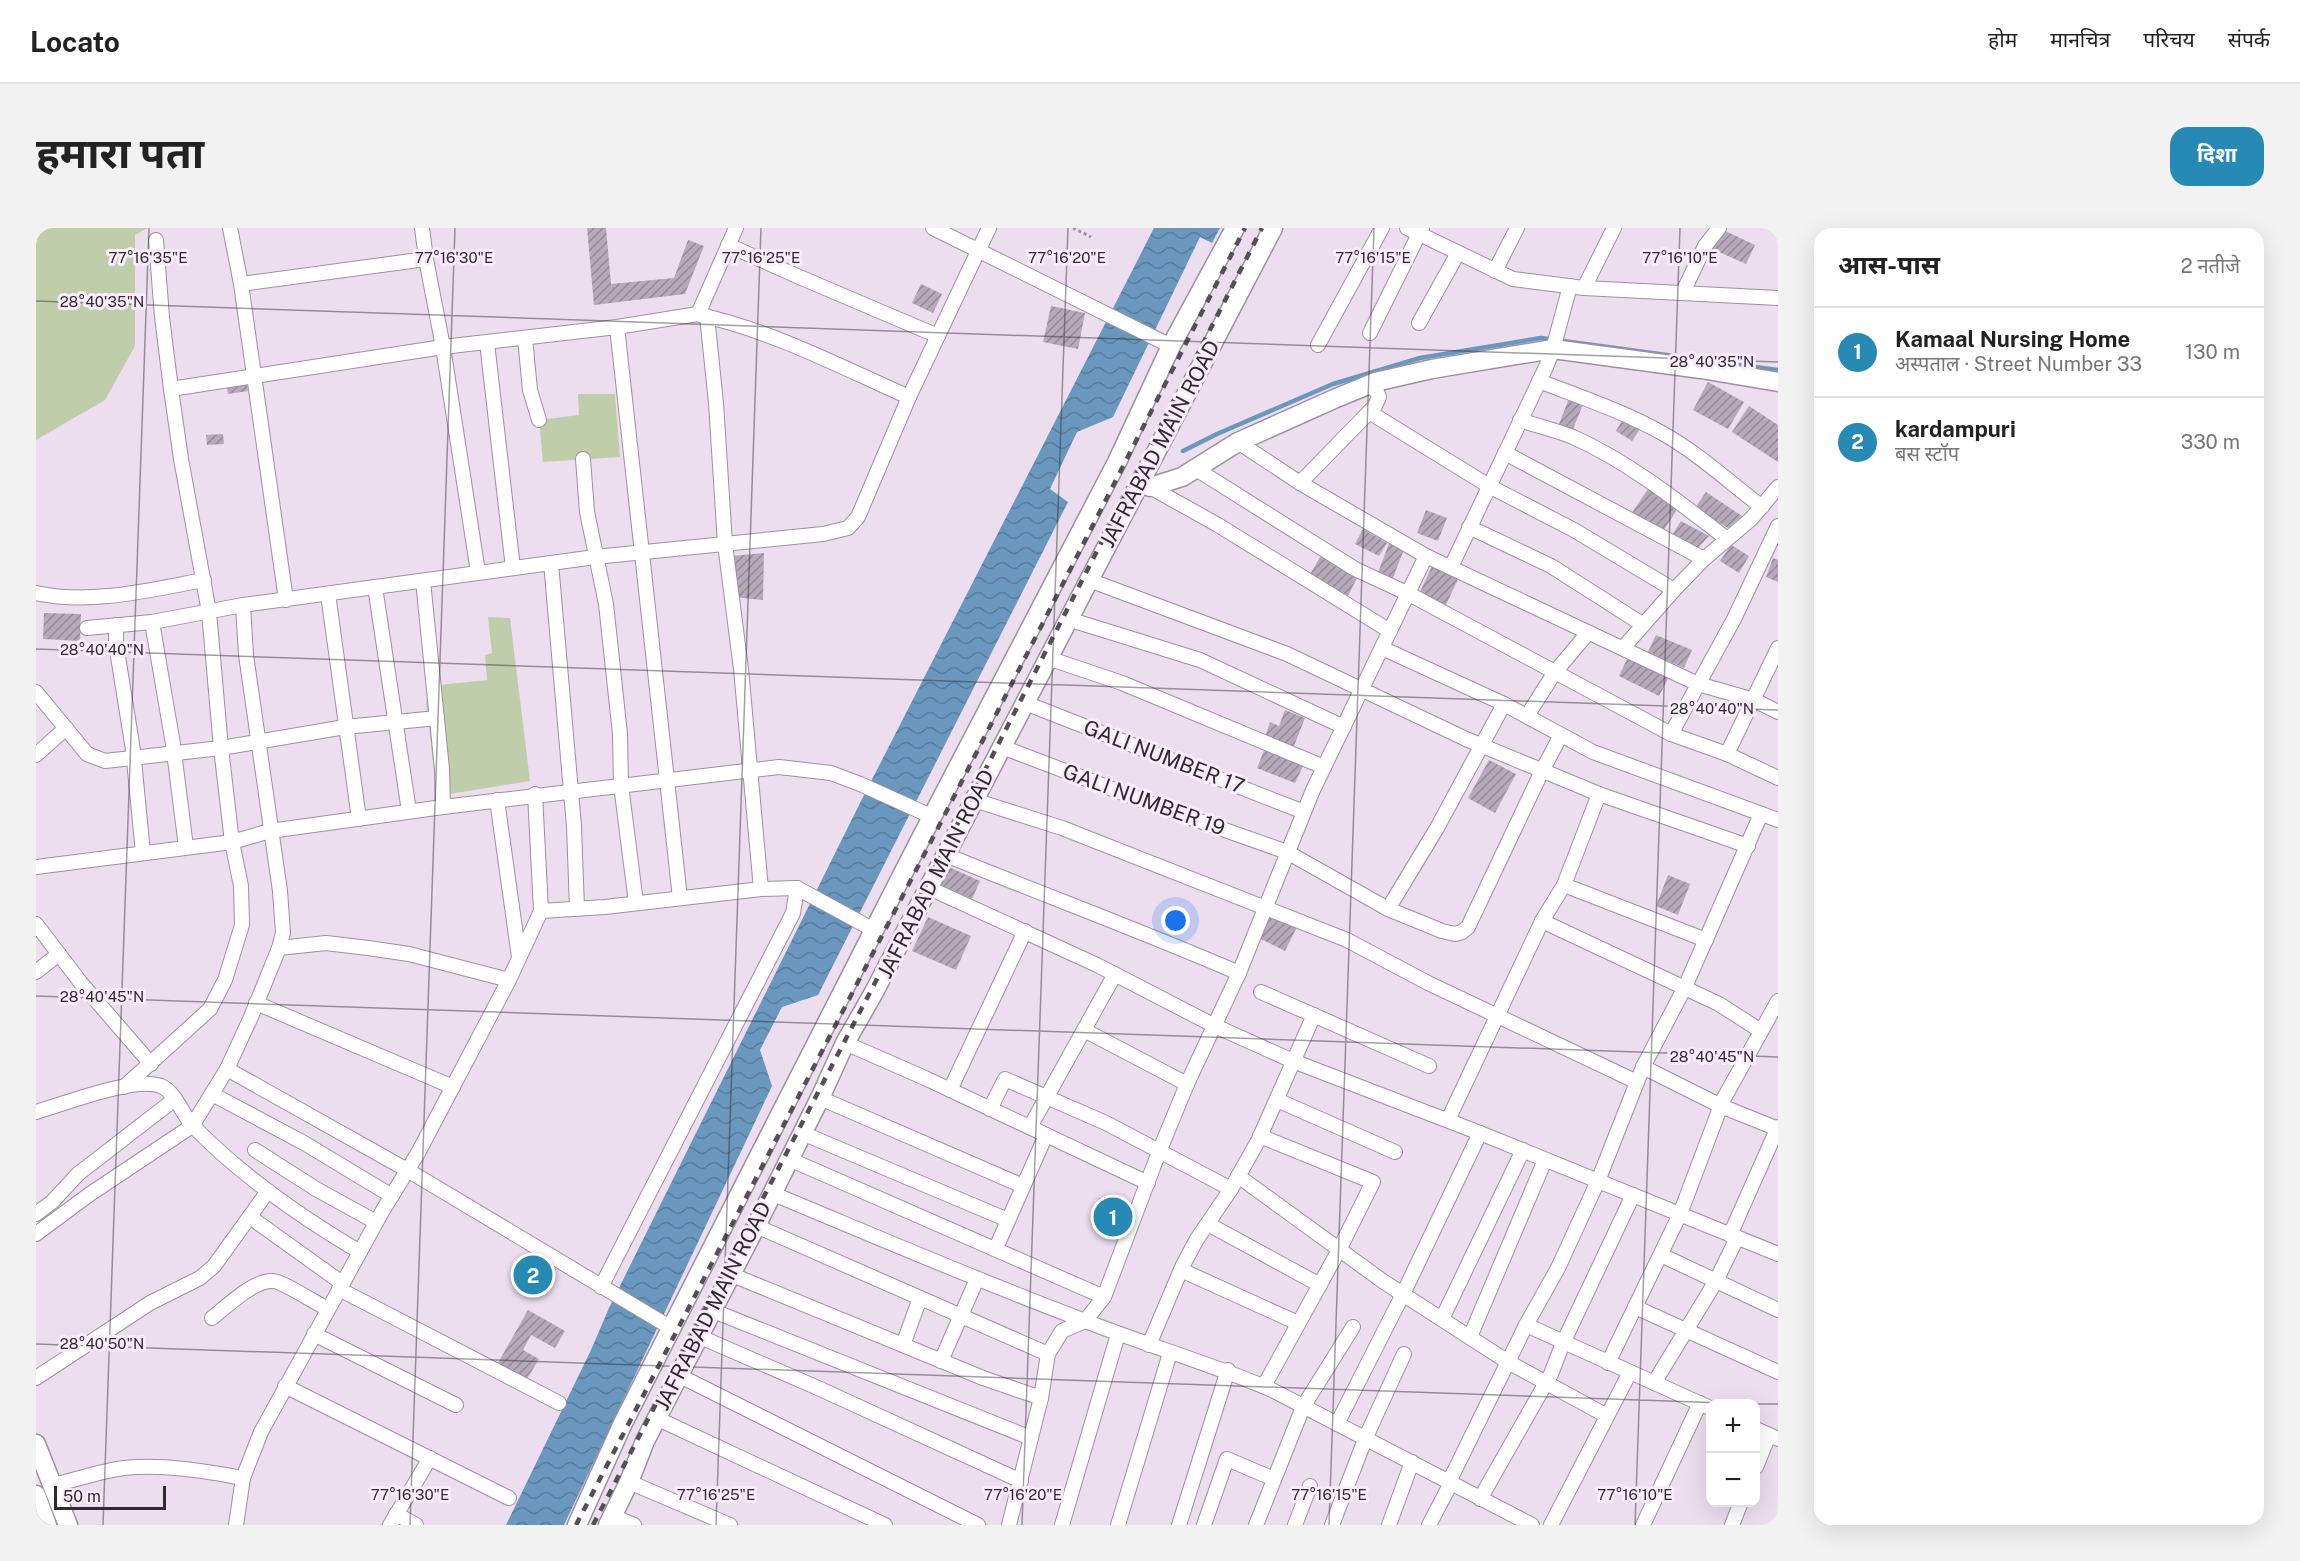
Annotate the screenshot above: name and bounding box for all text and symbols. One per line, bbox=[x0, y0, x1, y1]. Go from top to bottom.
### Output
text: Locato bbox=[30, 25, 120, 58]
text: होम bbox=[1988, 27, 2017, 52]
text: मानचित्र bbox=[2050, 27, 2110, 52]
text: परिचय bbox=[2143, 27, 2195, 52]
text: संपर्क bbox=[2228, 27, 2270, 52]
button: दिशा bbox=[2170, 127, 2264, 186]
text: हमारा पता bbox=[36, 128, 204, 177]
text: 77°16'35"E bbox=[108, 249, 188, 266]
text: 77°16'30"E bbox=[415, 249, 493, 266]
text: 77°16'25"E bbox=[722, 249, 800, 266]
text: 77°16'20"E bbox=[1028, 249, 1106, 266]
text: 77°16'15"E bbox=[1335, 249, 1411, 266]
text: 77°16'10"E bbox=[1642, 249, 1718, 266]
text: आस-पास bbox=[1838, 249, 1940, 280]
text: 2 नतीजे bbox=[2181, 254, 2240, 278]
text: 28°40'35"N bbox=[60, 293, 144, 310]
text: Kamaal Nursing Home bbox=[1895, 326, 2130, 352]
street label: JAFRABAD MAIN ROAD bbox=[1094, 336, 1225, 552]
text: 1 bbox=[1853, 340, 1862, 364]
text: 130 m bbox=[2185, 340, 2240, 364]
text: अस्पताल · Street Number 33 bbox=[1895, 352, 2142, 376]
text: 28°40'35"N bbox=[1670, 353, 1754, 370]
text: kardampuri bbox=[1895, 416, 2016, 442]
text: 2 bbox=[1851, 430, 1864, 454]
text: 330 m bbox=[2181, 430, 2240, 454]
text: बस स्टॉप bbox=[1895, 442, 1959, 466]
text: 28°40'40"N bbox=[60, 641, 144, 658]
text: 28°40'40"N bbox=[1670, 700, 1754, 717]
street label: GALI NUMBER 17 bbox=[1080, 714, 1248, 799]
street label: GALI NUMBER 19 bbox=[1060, 759, 1229, 841]
street label: JAFRABAD MAIN ROAD bbox=[872, 765, 999, 982]
your location bbox=[1161, 906, 1190, 935]
text: 28°40'45"N bbox=[60, 988, 144, 1005]
text: 28°40'45"N bbox=[1670, 1048, 1754, 1065]
pin: 1 bbox=[1094, 1194, 1132, 1240]
street label: JAFRABAD MAIN ROAD bbox=[649, 1197, 776, 1414]
pin: 2 bbox=[514, 1252, 552, 1298]
text: 28°40'50"N bbox=[60, 1335, 144, 1352]
map controls bbox=[1706, 1399, 1760, 1507]
button: + bbox=[1706, 1399, 1760, 1453]
button: − bbox=[1706, 1453, 1760, 1507]
scale bar bbox=[54, 1483, 166, 1510]
text: 77°16'30"E bbox=[371, 1486, 449, 1503]
text: 77°16'25"E bbox=[677, 1486, 755, 1503]
text: 77°16'20"E bbox=[984, 1486, 1062, 1503]
text: 77°16'15"E bbox=[1291, 1486, 1367, 1503]
text: 77°16'10"E bbox=[1597, 1486, 1673, 1503]
text: 50 m bbox=[63, 1487, 101, 1506]

